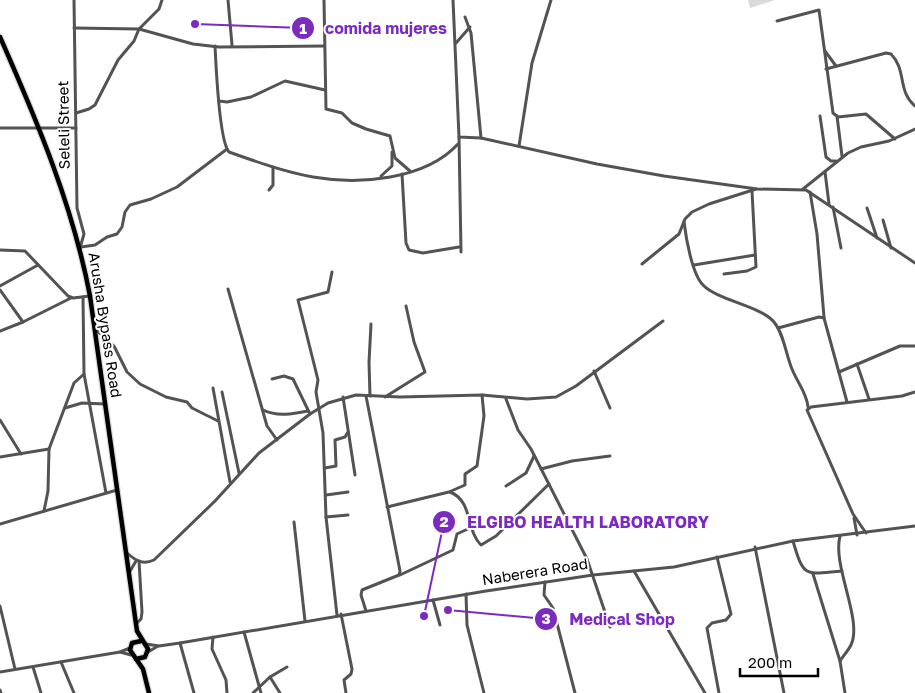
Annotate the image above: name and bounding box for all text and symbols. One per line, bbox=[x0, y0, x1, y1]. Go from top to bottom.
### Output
callout: comida mujeres bbox=[290, 13, 457, 44]
text: comida mujeres bbox=[325, 18, 447, 38]
text: 1 bbox=[299, 19, 307, 37]
street label: Seleli Street bbox=[53, 81, 73, 169]
street label: Arusha Bypass Road bbox=[86, 251, 126, 399]
callout: ELGIBO HEALTH LABORATORY bbox=[432, 507, 719, 538]
text: 2 bbox=[439, 512, 449, 530]
text: ELGIBO HEALTH LABORATORY bbox=[467, 512, 710, 532]
street label: Naberera Road bbox=[481, 554, 589, 588]
callout: Medical Shop bbox=[534, 604, 684, 635]
text: 3 bbox=[541, 609, 551, 627]
text: Medical Shop bbox=[569, 609, 675, 629]
scale bar bbox=[740, 646, 818, 678]
text: 200 m bbox=[748, 653, 792, 671]

